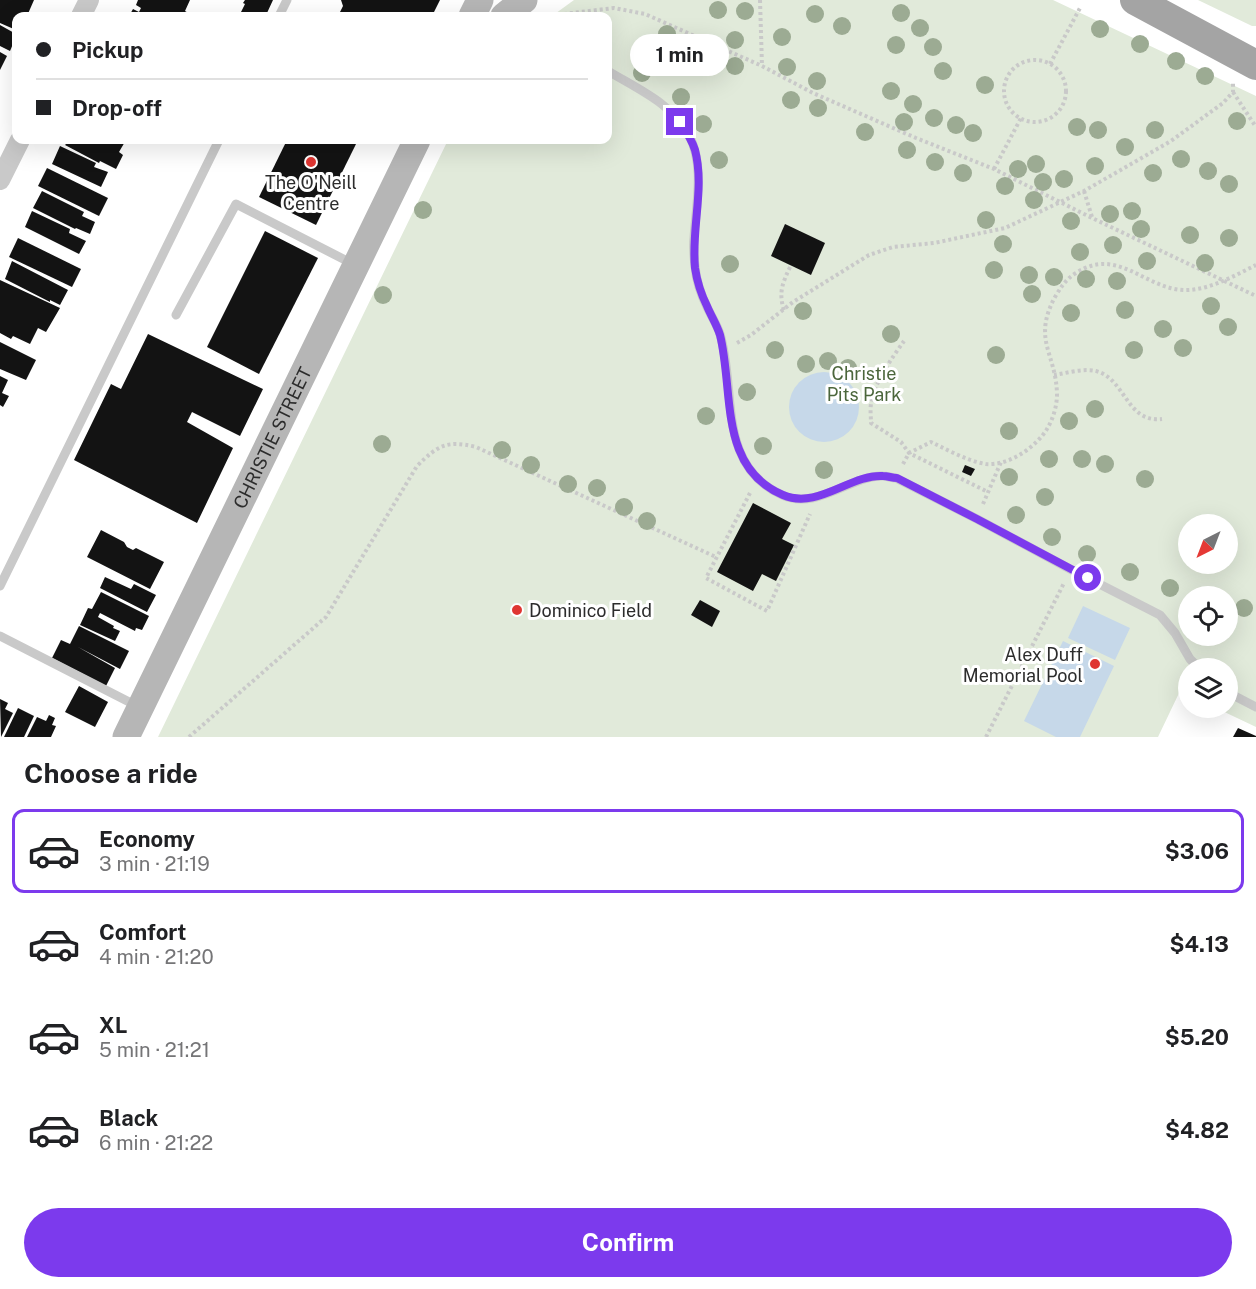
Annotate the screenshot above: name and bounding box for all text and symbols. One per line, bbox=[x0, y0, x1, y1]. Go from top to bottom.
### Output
callout: 1 min bbox=[630, 35, 730, 77]
text: Pickup bbox=[72, 37, 143, 63]
text: 1 min bbox=[655, 43, 704, 67]
text: Drop-off bbox=[72, 95, 162, 121]
route end bbox=[666, 108, 693, 135]
marker: The O'Neill Centre bbox=[304, 155, 318, 169]
place label: The O'Neill Centre bbox=[265, 172, 357, 214]
street label: CHRISTIE STREET bbox=[229, 363, 315, 512]
park label: Christie Pits Park bbox=[827, 363, 901, 405]
north arrow bbox=[1178, 514, 1238, 574]
map controls bbox=[1178, 514, 1238, 718]
route start bbox=[1074, 564, 1101, 591]
button: locate bbox=[1178, 586, 1238, 646]
place label: Dominico Field bbox=[529, 600, 652, 621]
marker: Dominico Field bbox=[510, 603, 524, 617]
place label: Alex Duff Memorial Pool bbox=[963, 644, 1083, 686]
marker: Alex Duff Memorial Pool bbox=[1088, 657, 1102, 671]
button: layers bbox=[1178, 658, 1238, 718]
text: Choose a ride bbox=[24, 757, 198, 789]
icon: car bbox=[27, 824, 81, 878]
text: Economy bbox=[99, 826, 195, 852]
text: $3.06 bbox=[1165, 838, 1229, 864]
text: 3 min · 21:19 bbox=[99, 852, 210, 876]
icon: car bbox=[27, 917, 81, 971]
text: Comfort bbox=[99, 919, 186, 945]
text: $4.13 bbox=[1170, 931, 1229, 957]
text: 4 min · 21:20 bbox=[99, 945, 214, 969]
icon: car bbox=[27, 1010, 81, 1064]
text: XL bbox=[99, 1012, 127, 1038]
text: $5.20 bbox=[1165, 1024, 1229, 1050]
text: 5 min · 21:21 bbox=[99, 1038, 210, 1062]
icon: car bbox=[27, 1103, 81, 1157]
text: Black bbox=[99, 1105, 158, 1131]
text: $4.82 bbox=[1165, 1117, 1229, 1143]
text: 6 min · 21:22 bbox=[99, 1131, 213, 1155]
button: Confirm bbox=[24, 1208, 1232, 1277]

